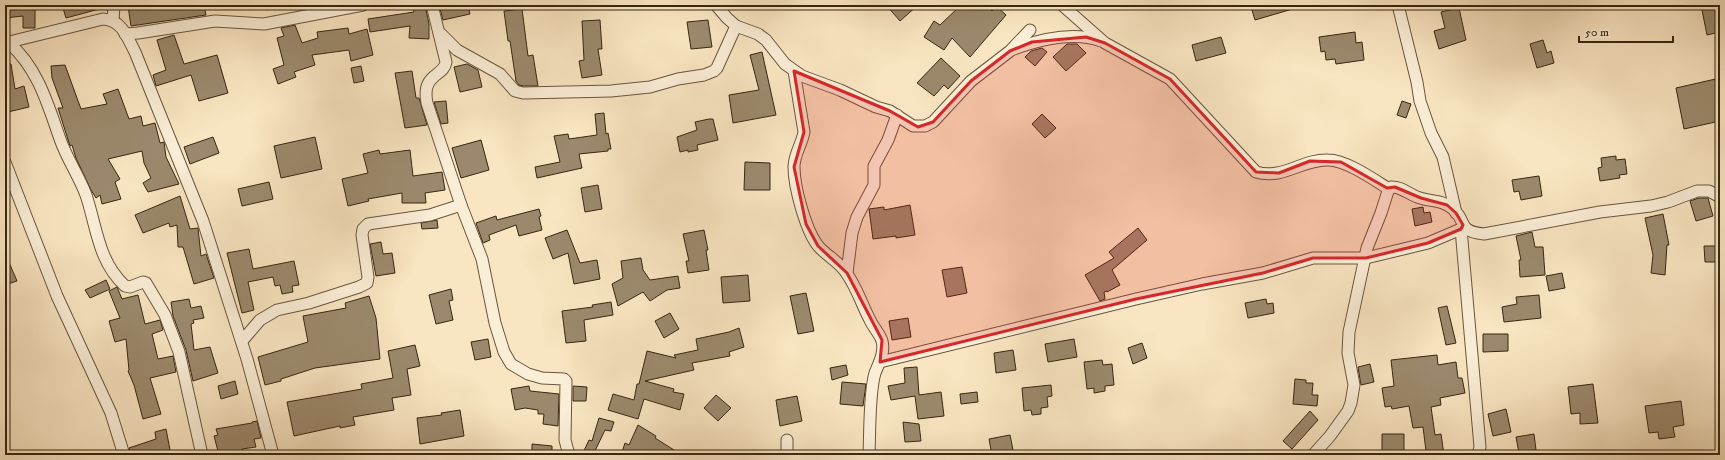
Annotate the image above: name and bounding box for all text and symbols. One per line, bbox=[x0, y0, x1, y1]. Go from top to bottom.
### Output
scale bar bbox=[1579, 18, 1673, 44]
text: 50 m bbox=[1585, 25, 1609, 40]

